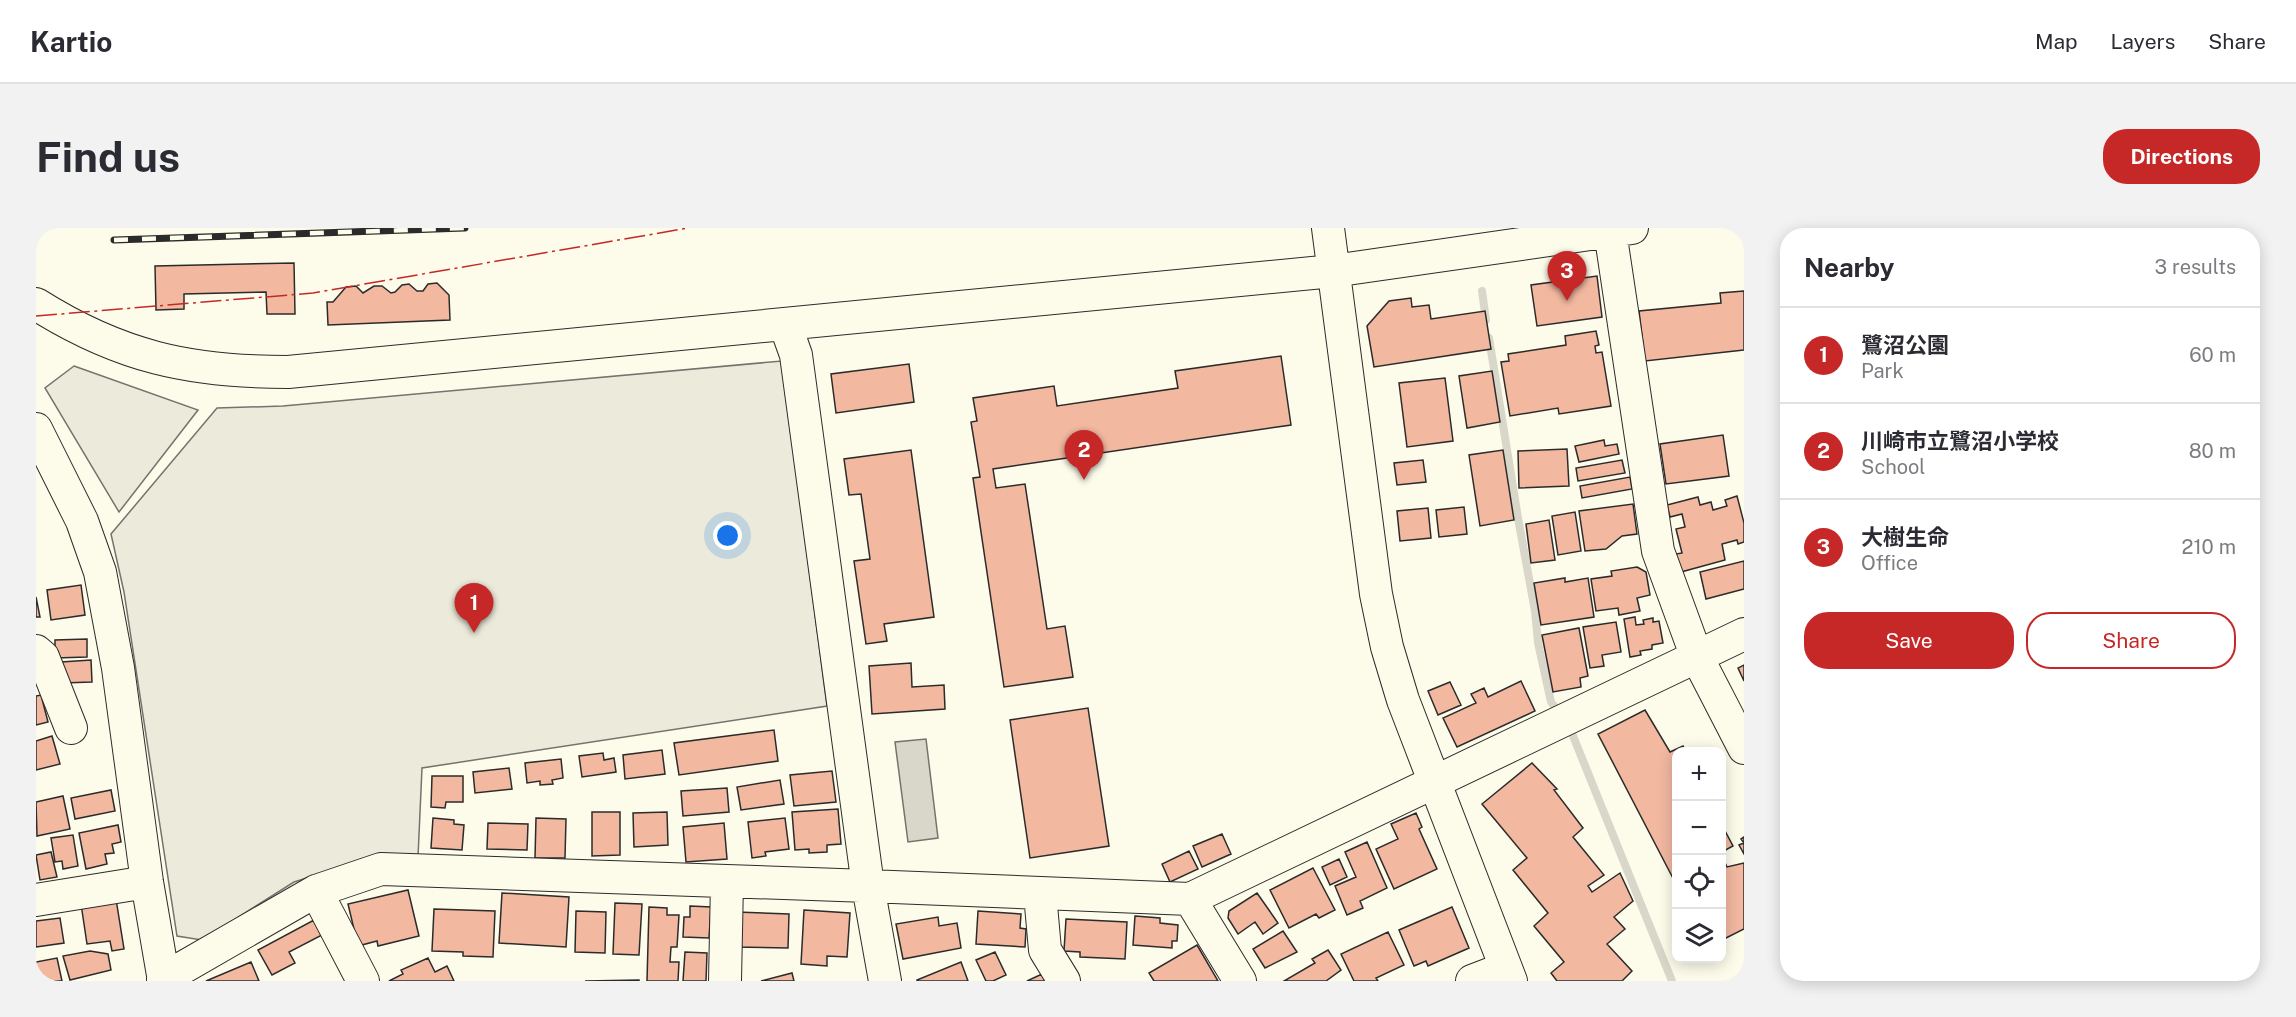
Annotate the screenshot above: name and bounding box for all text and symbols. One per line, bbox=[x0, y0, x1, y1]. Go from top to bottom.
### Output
text: Kartio bbox=[30, 25, 112, 58]
text: Map bbox=[2035, 29, 2078, 54]
text: Layers bbox=[2111, 29, 2175, 54]
text: Share bbox=[2208, 29, 2266, 54]
button: Directions bbox=[2103, 129, 2260, 184]
text: Find us bbox=[36, 132, 180, 181]
pin: 3 bbox=[1548, 251, 1586, 301]
text: Nearby bbox=[1804, 252, 1894, 283]
text: 3 results bbox=[2155, 255, 2236, 279]
text: 鷺沼公園 bbox=[1861, 332, 1949, 358]
text: 1 bbox=[1819, 343, 1828, 367]
text: 60 m bbox=[2189, 343, 2236, 367]
text: Park bbox=[1861, 359, 1904, 383]
text: 川崎市立鷺沼小学校 bbox=[1861, 428, 2059, 454]
pin: 2 bbox=[1064, 430, 1104, 480]
text: 2 bbox=[1817, 439, 1830, 463]
text: 80 m bbox=[2189, 439, 2236, 463]
text: School bbox=[1861, 455, 1925, 479]
your location bbox=[713, 521, 742, 550]
text: 大樹生命 bbox=[1861, 524, 1949, 550]
text: 3 bbox=[1817, 535, 1830, 559]
text: 210 m bbox=[2182, 535, 2236, 559]
text: Office bbox=[1861, 551, 1918, 575]
pin: 1 bbox=[454, 584, 494, 633]
button: Save bbox=[1804, 612, 2014, 669]
button: Share bbox=[2026, 612, 2236, 669]
map controls bbox=[1672, 747, 1726, 963]
button: + bbox=[1672, 747, 1726, 801]
button: − bbox=[1672, 801, 1726, 855]
button: locate bbox=[1672, 855, 1726, 909]
button: layers bbox=[1672, 909, 1726, 963]

